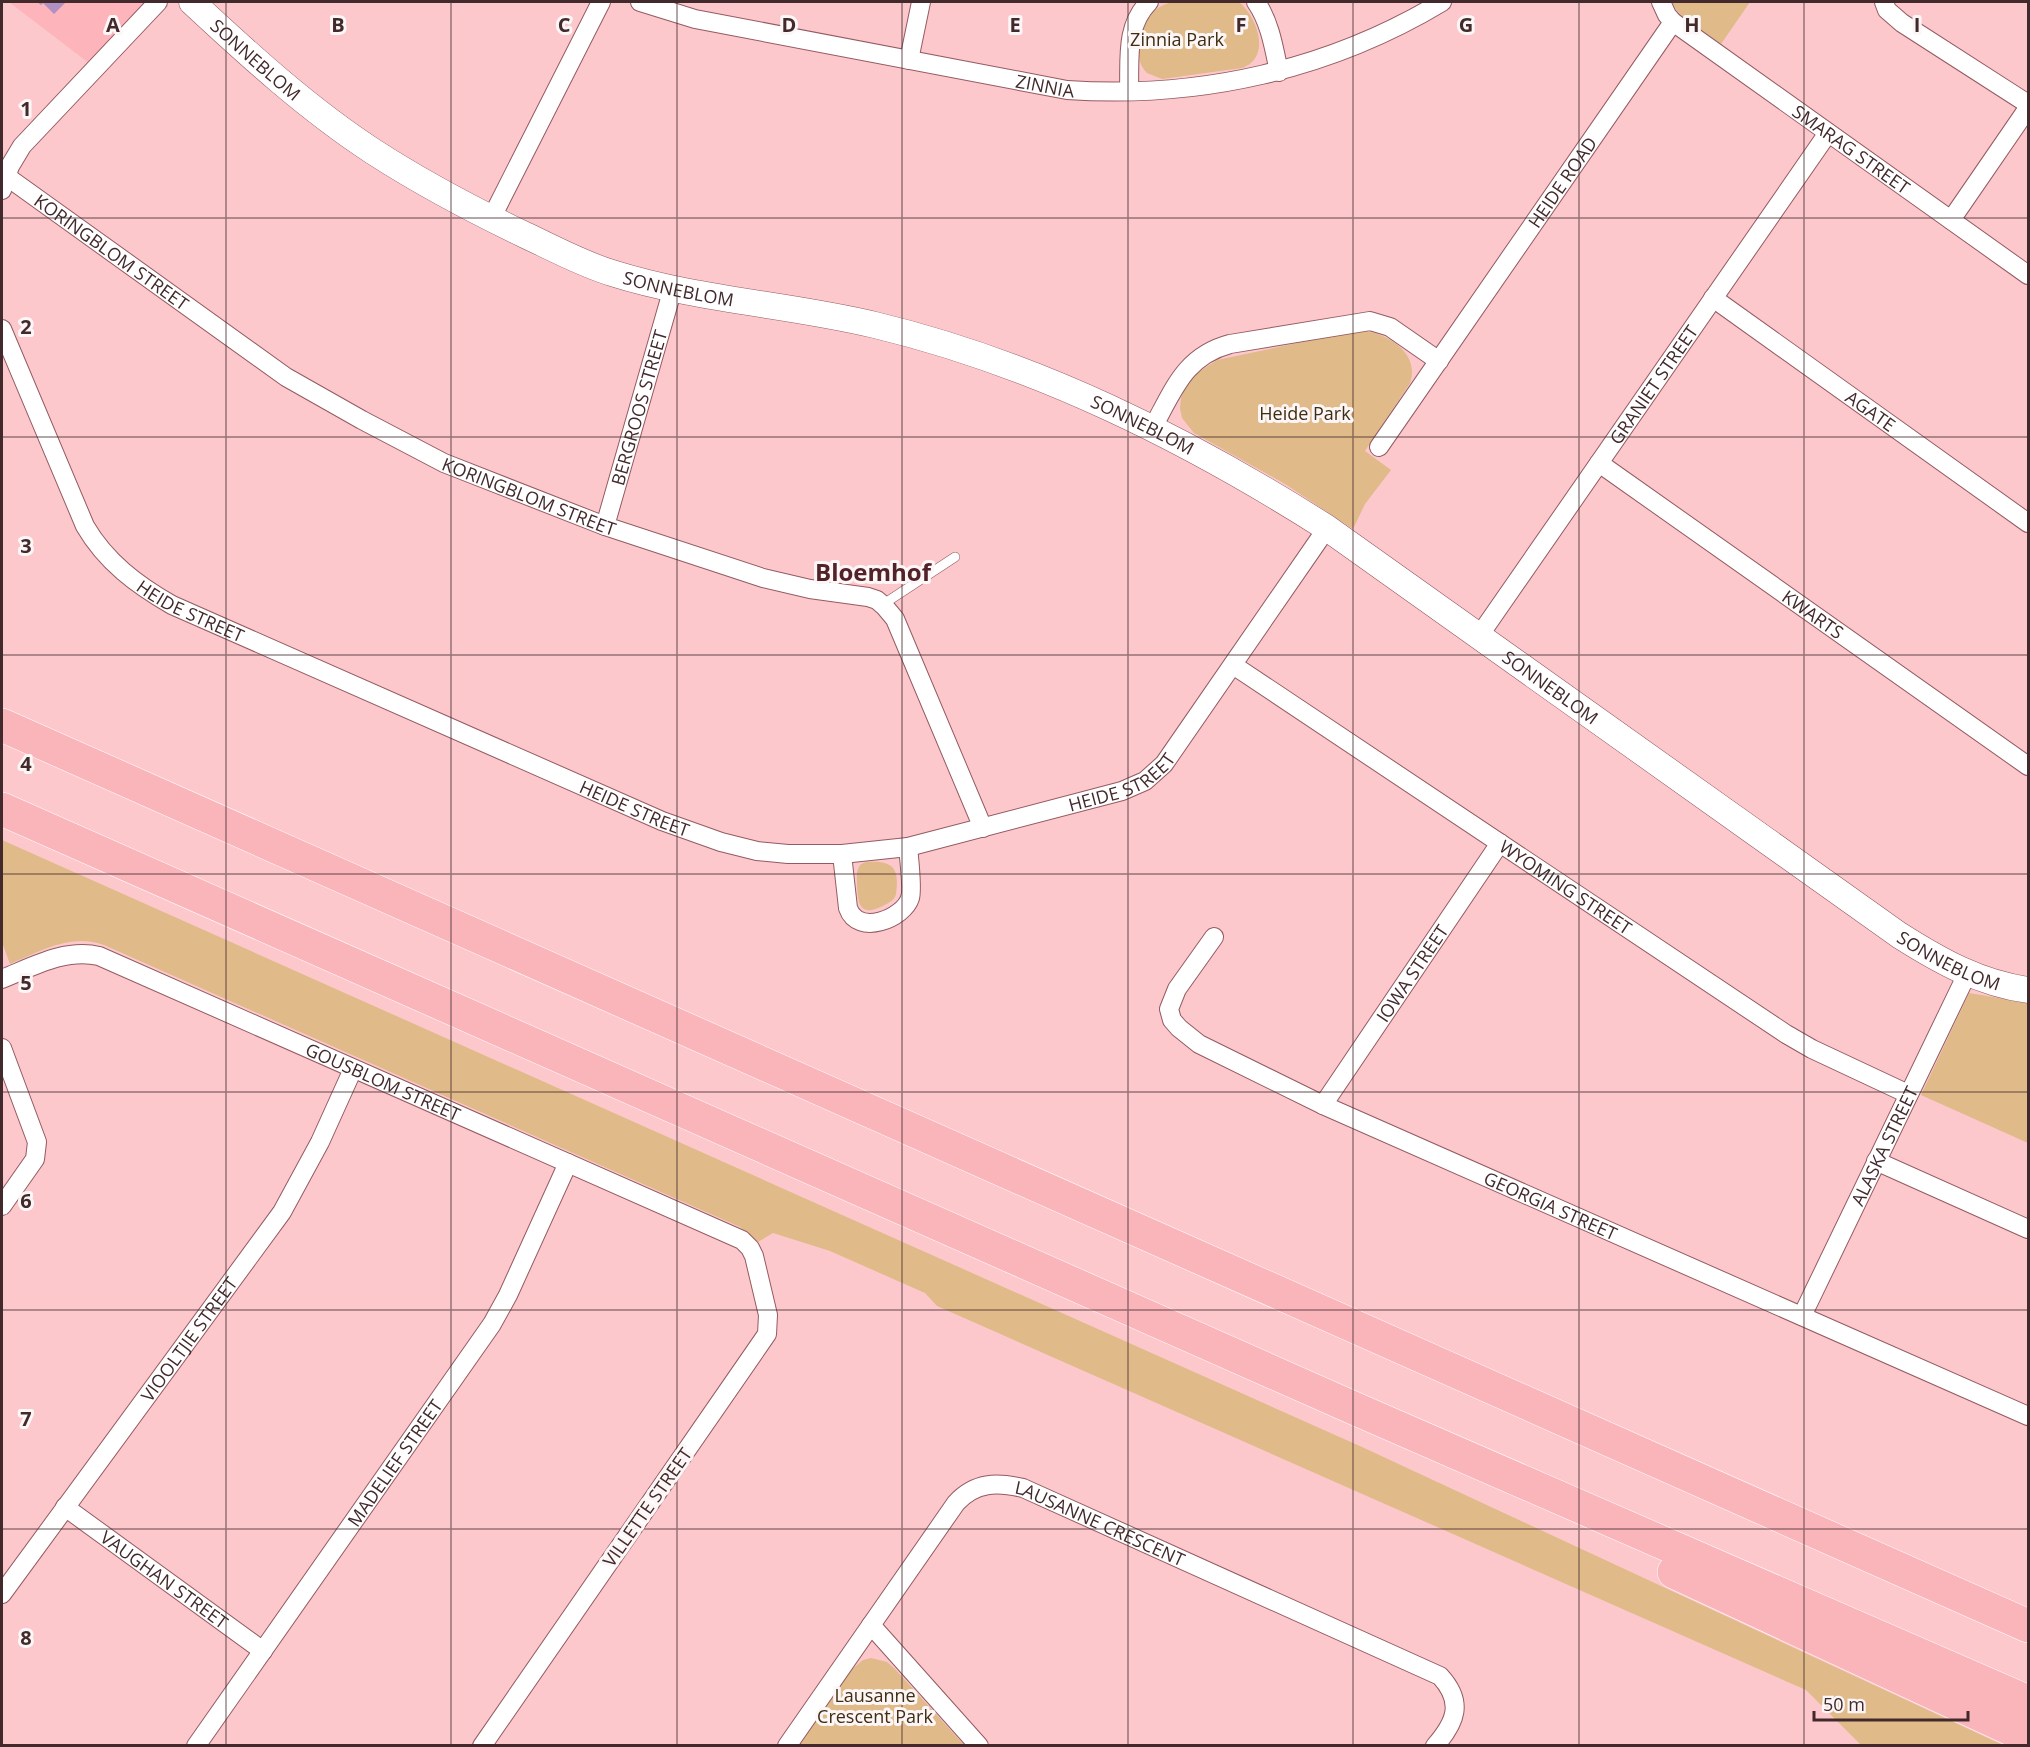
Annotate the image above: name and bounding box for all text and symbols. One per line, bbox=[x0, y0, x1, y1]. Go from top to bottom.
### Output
text: A bbox=[106, 11, 120, 38]
text: B bbox=[331, 11, 345, 38]
text: C bbox=[558, 11, 571, 38]
text: D bbox=[782, 11, 796, 38]
text: E bbox=[1009, 11, 1021, 38]
text: F bbox=[1236, 11, 1246, 38]
text: G bbox=[1459, 11, 1473, 38]
text: H bbox=[1684, 11, 1700, 38]
text: I bbox=[1914, 11, 1920, 38]
street label: SONNEBLOM bbox=[206, 13, 306, 106]
park label: Zinnia Park bbox=[1130, 27, 1224, 51]
street label: ZINNIA bbox=[1014, 69, 1076, 102]
text: 1 bbox=[20, 95, 32, 122]
street label: SMARAG STREET bbox=[1788, 99, 1915, 199]
street label: HEIDE ROAD bbox=[1522, 132, 1602, 232]
street label: KORINGBLOM STREET bbox=[30, 188, 194, 315]
street label: SONNEBLOM bbox=[620, 265, 735, 312]
text: 2 bbox=[20, 313, 32, 340]
street label: GRANIET STREET bbox=[1604, 320, 1703, 449]
street label: BERGROOS STREET bbox=[605, 327, 672, 488]
street label: AGATE bbox=[1841, 385, 1901, 437]
street label: SONNEBLOM bbox=[1087, 389, 1199, 460]
park label: Heide Park bbox=[1259, 401, 1351, 425]
street label: KORINGBLOM STREET bbox=[439, 451, 619, 541]
text: 3 bbox=[20, 532, 32, 559]
district label: Bloemhof bbox=[815, 555, 933, 588]
street label: HEIDE STREET bbox=[132, 574, 248, 647]
street label: KWARTS bbox=[1778, 584, 1849, 644]
street label: SONNEBLOM bbox=[1498, 645, 1603, 729]
street label: HEIDE STREET bbox=[1066, 748, 1180, 817]
text: 4 bbox=[20, 750, 32, 777]
street label: HEIDE STREET bbox=[576, 774, 693, 842]
street label: WYOMING STREET bbox=[1495, 834, 1637, 940]
street label: IOWA STREET bbox=[1371, 920, 1454, 1027]
street label: SONNEBLOM bbox=[1893, 925, 2003, 996]
text: 5 bbox=[20, 969, 32, 996]
street label: GOUSBLOM STREET bbox=[302, 1037, 464, 1126]
street label: ALASKA STREET bbox=[1845, 1082, 1923, 1210]
street label: GEORGIA STREET bbox=[1480, 1166, 1621, 1245]
text: 6 bbox=[20, 1187, 32, 1214]
street label: VIOOLTJIE STREET bbox=[135, 1272, 242, 1406]
street label: MADELIEF STREET bbox=[342, 1394, 448, 1531]
text: 7 bbox=[20, 1405, 32, 1432]
street label: VILLETTE STREET bbox=[597, 1443, 697, 1571]
street label: LAUSANNE CRESCENT bbox=[1013, 1475, 1189, 1571]
street label: VAUGHAN STREET bbox=[96, 1525, 233, 1634]
text: 8 bbox=[20, 1624, 32, 1651]
park label: Lausanne Crescent Park bbox=[817, 1683, 933, 1728]
scale bar bbox=[1814, 1684, 1968, 1722]
text: 50 m bbox=[1823, 1692, 1865, 1716]

